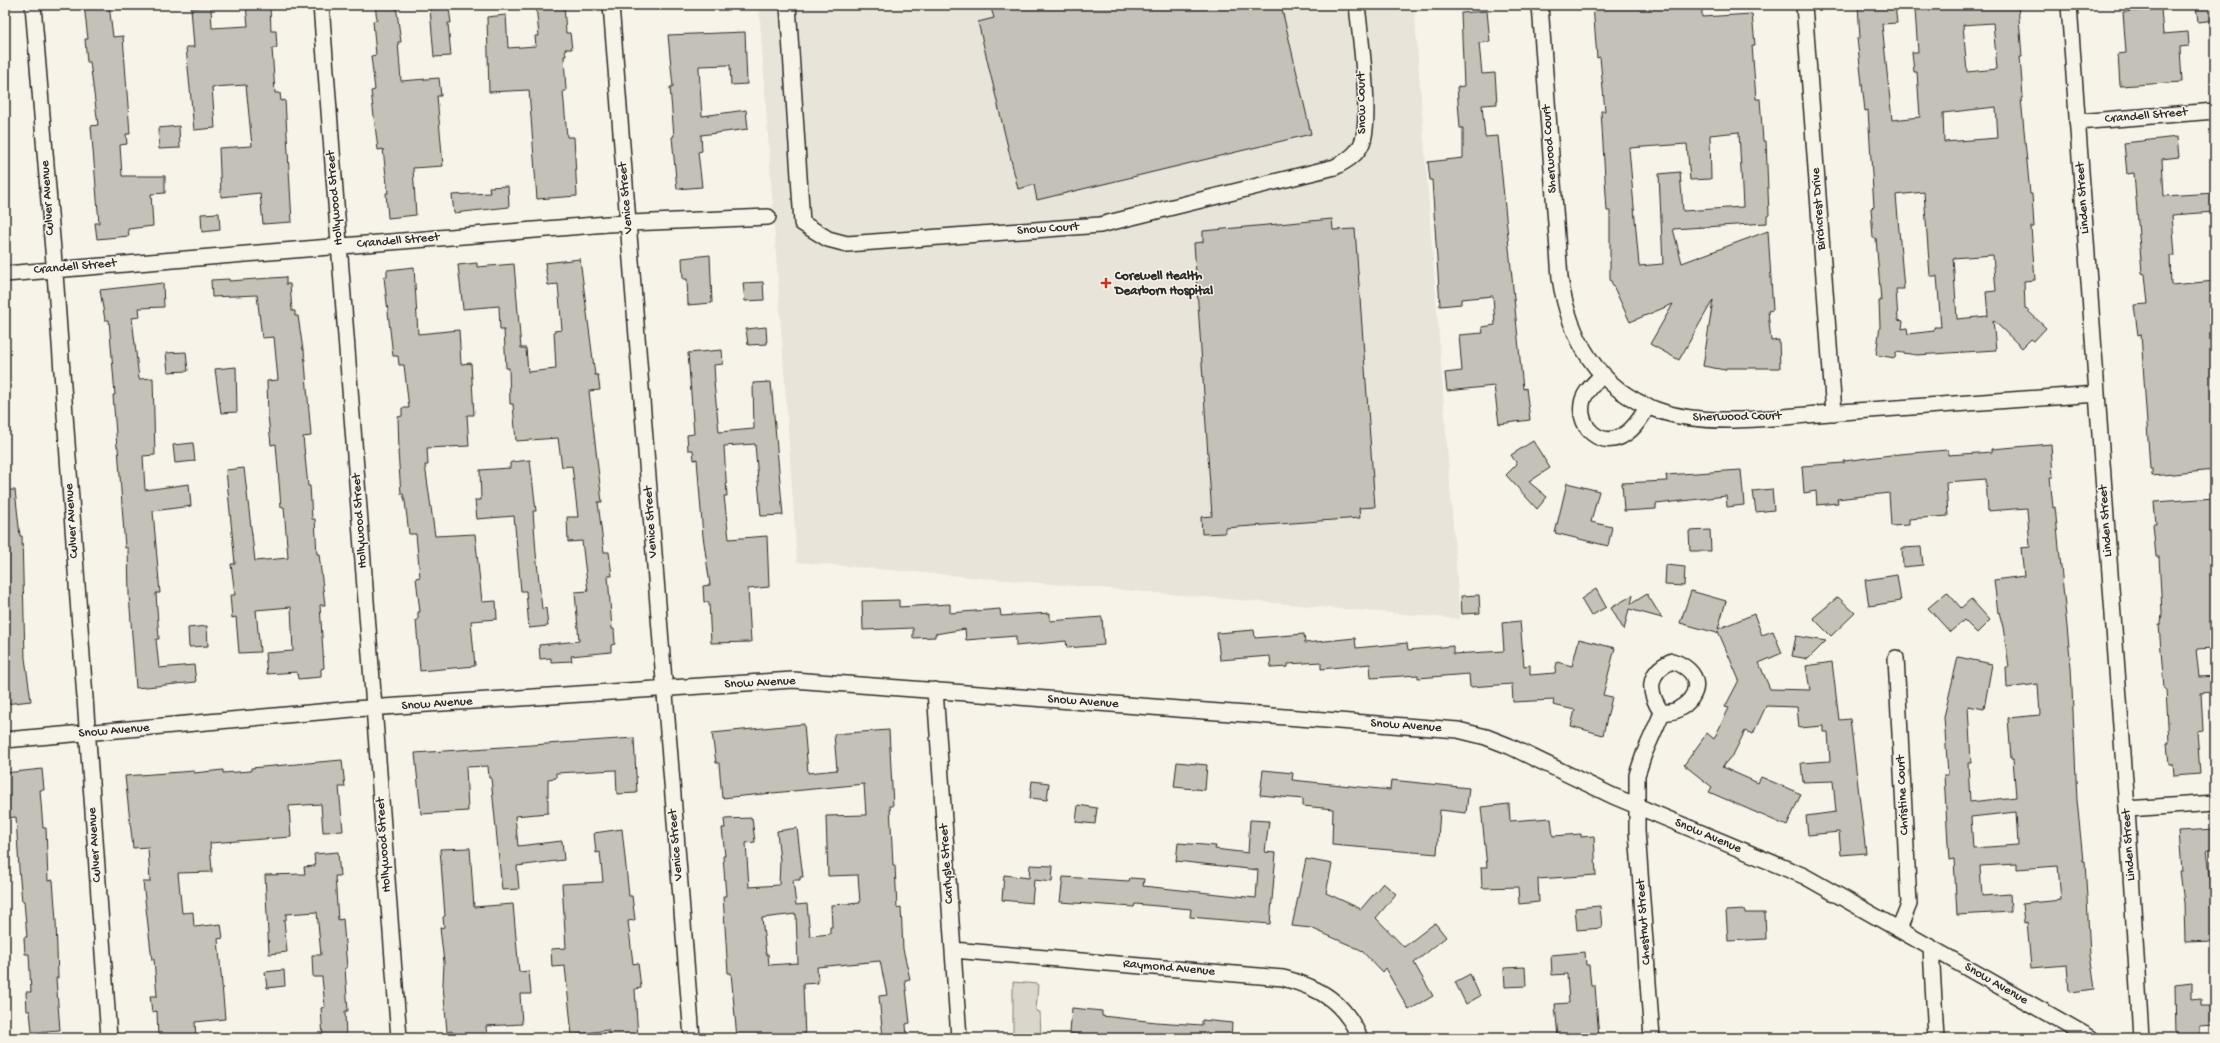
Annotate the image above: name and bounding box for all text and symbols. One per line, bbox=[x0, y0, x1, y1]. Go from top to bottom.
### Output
street label: Snow Court bbox=[1354, 70, 1370, 134]
street label: Sherwood Court bbox=[1539, 103, 1561, 194]
street label: Crandell Street bbox=[2104, 105, 2190, 127]
street label: Hollywood Street bbox=[323, 148, 347, 246]
street label: Culver Avenue bbox=[38, 160, 58, 236]
street label: Venice Street bbox=[615, 160, 637, 235]
street label: Linden Street bbox=[2073, 160, 2093, 234]
street label: Birchcrest Drive bbox=[1809, 167, 1829, 252]
street label: Snow Court bbox=[1017, 219, 1081, 239]
street label: Crandell Street bbox=[356, 230, 442, 252]
street label: Crandell Street bbox=[33, 256, 119, 278]
place label: Corewell Health Dearborn Hospital bbox=[1114, 269, 1213, 300]
marker: Corewell Health Dearborn Hospital bbox=[1100, 277, 1112, 289]
street label: Sherwood Court bbox=[1693, 409, 1783, 425]
street label: Hollywood Street bbox=[349, 471, 371, 569]
street label: Culver Avenue bbox=[62, 483, 82, 559]
street label: Linden Street bbox=[2096, 483, 2116, 557]
street label: Venice Street bbox=[641, 484, 661, 559]
street label: Snow Avenue bbox=[724, 674, 796, 692]
street label: Snow Avenue bbox=[1047, 692, 1119, 712]
street label: Snow Avenue bbox=[401, 694, 473, 714]
street label: Snow Avenue bbox=[1370, 716, 1442, 736]
street label: Snow Avenue bbox=[78, 720, 150, 742]
street label: Christine Court bbox=[1893, 753, 1913, 835]
street label: Hollywood Street bbox=[373, 795, 395, 893]
street label: Culver Avenue bbox=[85, 807, 105, 883]
street label: Venice Street bbox=[665, 807, 687, 882]
street label: Linden Street bbox=[2119, 807, 2139, 881]
street label: Snow Avenue bbox=[1672, 815, 1744, 857]
street label: Carlysle Street bbox=[937, 822, 957, 905]
street label: Chestnut Street bbox=[1633, 877, 1654, 966]
street label: Raymond Avenue bbox=[1122, 957, 1216, 980]
street label: Snow Avenue bbox=[1961, 960, 2031, 1008]

